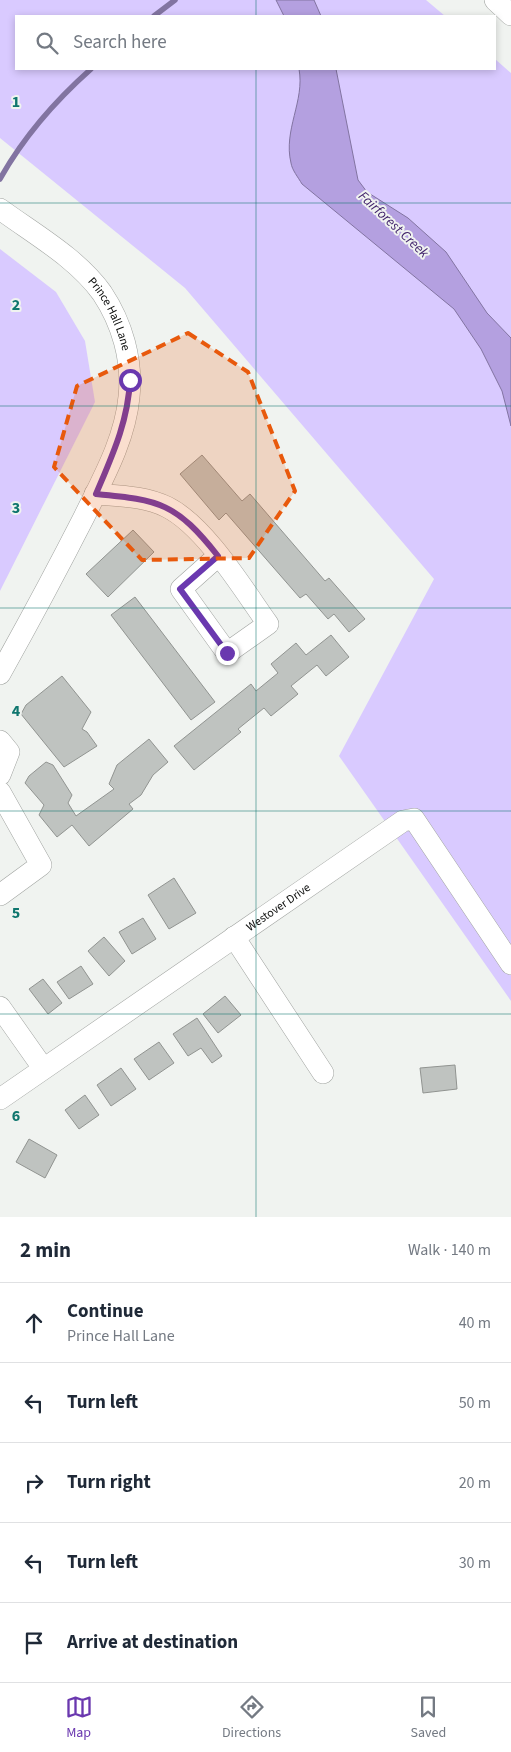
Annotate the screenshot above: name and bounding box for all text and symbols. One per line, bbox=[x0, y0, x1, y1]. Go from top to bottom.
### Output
search box bbox=[15, 15, 496, 70]
icon: search bbox=[33, 29, 61, 57]
text: Search here bbox=[73, 29, 167, 56]
text: 1 bbox=[12, 91, 20, 113]
water label: Fairforest Creek bbox=[354, 187, 433, 263]
street label: Prince Hall Lane bbox=[84, 274, 134, 352]
text: 2 bbox=[12, 294, 20, 316]
route start bbox=[119, 369, 142, 392]
text: 3 bbox=[12, 497, 20, 519]
route end bbox=[216, 642, 239, 665]
text: 4 bbox=[12, 700, 21, 722]
street label: Westover Drive bbox=[243, 879, 314, 936]
text: 5 bbox=[12, 902, 20, 924]
text: 6 bbox=[12, 1105, 20, 1127]
text: 2 min bbox=[20, 1235, 71, 1265]
text: Walk · 140 m bbox=[408, 1239, 491, 1261]
text: Continue bbox=[67, 1298, 144, 1325]
icon: ahead bbox=[20, 1309, 48, 1337]
text: 40 m bbox=[459, 1312, 491, 1334]
text: Prince Hall Lane bbox=[67, 1325, 175, 1347]
icon: left bbox=[20, 1389, 48, 1417]
text: Turn left bbox=[67, 1389, 138, 1416]
text: 50 m bbox=[459, 1392, 491, 1414]
icon: right bbox=[20, 1469, 48, 1497]
text: Turn right bbox=[67, 1469, 151, 1496]
text: 20 m bbox=[459, 1472, 491, 1494]
icon: left bbox=[20, 1549, 48, 1577]
text: Turn left bbox=[67, 1549, 138, 1576]
text: 30 m bbox=[459, 1552, 491, 1574]
icon: arrive bbox=[20, 1629, 48, 1657]
text: Arrive at destination bbox=[67, 1629, 238, 1656]
tab: Map bbox=[65, 1693, 93, 1743]
tab: Directions bbox=[222, 1693, 281, 1743]
tab: Saved bbox=[411, 1693, 446, 1743]

